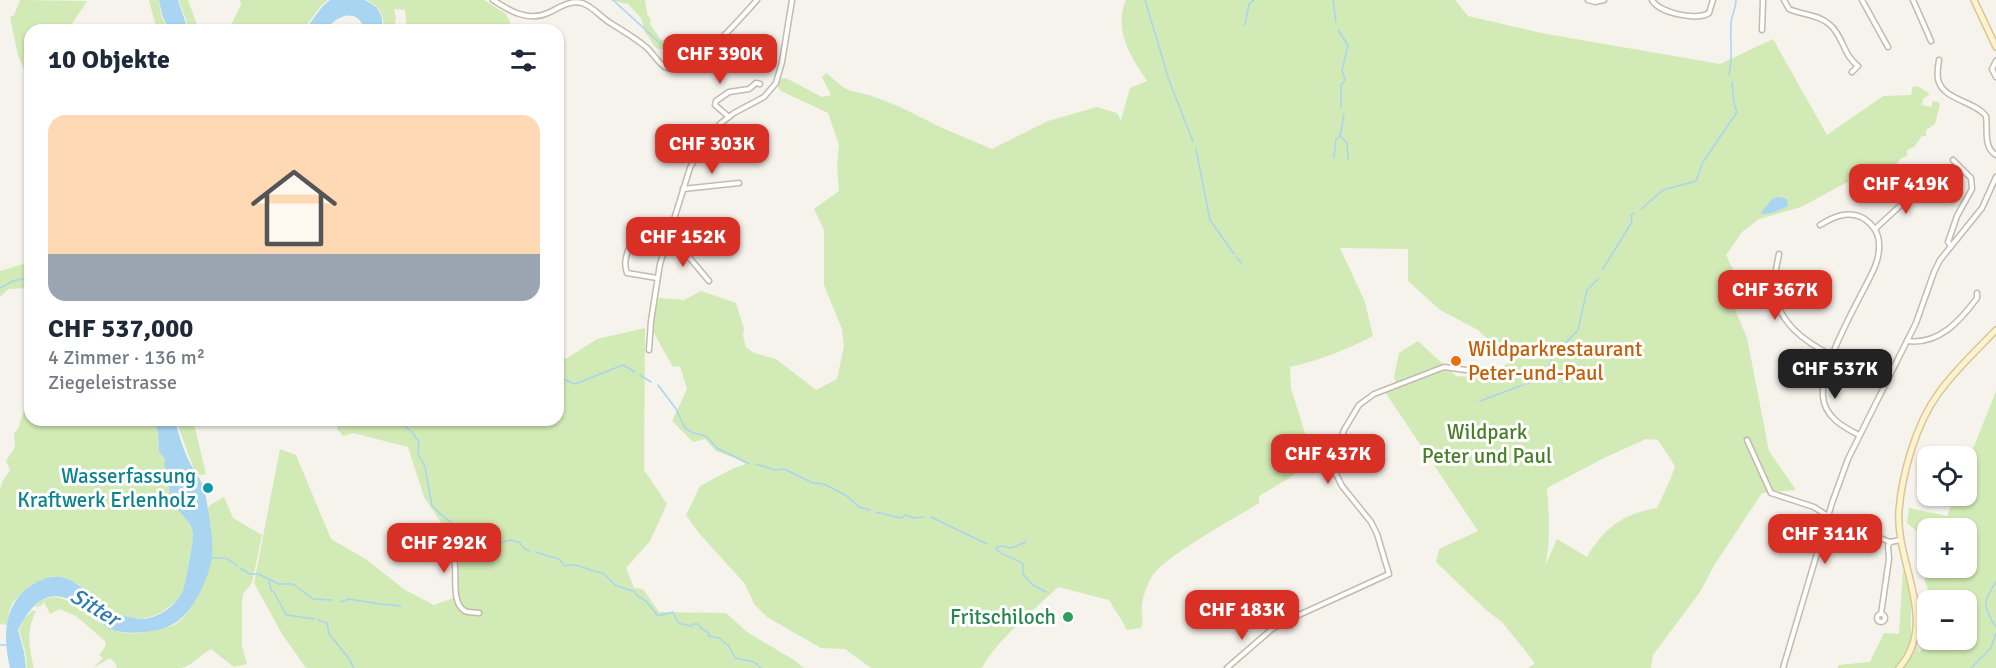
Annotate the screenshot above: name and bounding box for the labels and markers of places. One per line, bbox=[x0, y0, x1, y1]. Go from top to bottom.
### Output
pin: CHF 390K bbox=[658, 34, 782, 85]
pin: CHF 303K bbox=[650, 124, 774, 175]
pin: CHF 419K bbox=[1844, 164, 1968, 215]
pin: CHF 152K bbox=[621, 217, 745, 268]
pin: CHF 367K bbox=[1713, 270, 1837, 321]
place label: Wildparkrestaurant Peter-und-Paul bbox=[1468, 336, 1642, 386]
pin: CHF 537K bbox=[1773, 349, 1897, 400]
marker: Wildparkrestaurant Peter-und-Paul bbox=[1449, 354, 1463, 368]
pin: CHF 437K bbox=[1266, 434, 1390, 485]
place label: Wasserfassung Kraftwerk Erlenholz bbox=[17, 463, 196, 513]
marker: Wasserfassung Kraftwerk Erlenholz bbox=[201, 481, 215, 495]
pin: CHF 311K bbox=[1763, 514, 1887, 565]
pin: CHF 292K bbox=[382, 523, 506, 574]
pin: CHF 183K bbox=[1180, 590, 1304, 641]
place label: Fritschiloch bbox=[950, 604, 1056, 630]
marker: Fritschiloch bbox=[1061, 610, 1075, 624]

